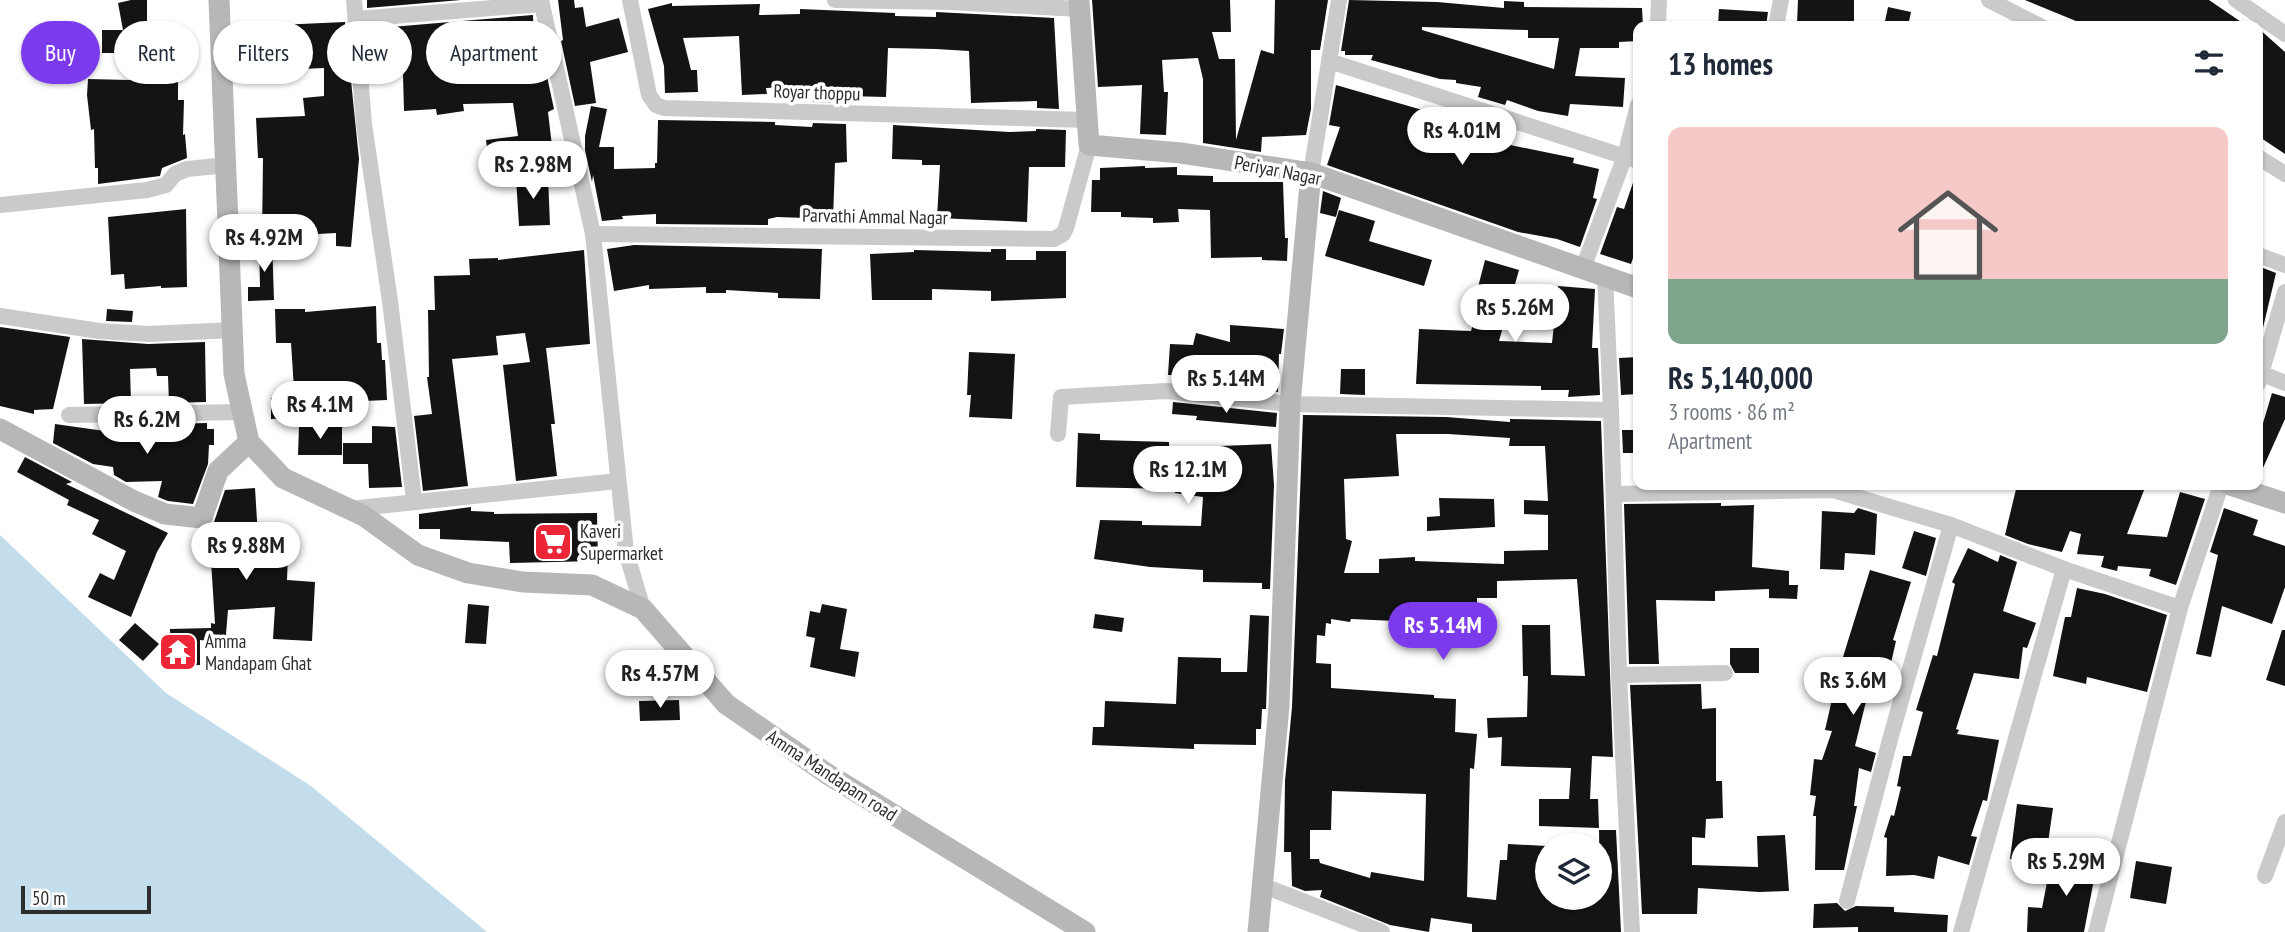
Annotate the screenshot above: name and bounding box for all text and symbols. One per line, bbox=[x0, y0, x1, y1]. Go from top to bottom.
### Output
chip: Buy bbox=[21, 21, 100, 84]
chip: Rent bbox=[114, 21, 199, 84]
chip: Filters bbox=[213, 21, 313, 84]
chip: New bbox=[327, 21, 412, 84]
chip: Apartment bbox=[426, 21, 562, 84]
text: 13 homes bbox=[1668, 44, 1773, 83]
icon: filters bbox=[2190, 44, 2228, 82]
street label: Royar thoppu bbox=[773, 78, 861, 106]
pin: Rs 4.01M bbox=[1390, 108, 1534, 167]
text: Rs 4.01M bbox=[1423, 115, 1501, 144]
pin: Rs 2.98M bbox=[461, 142, 605, 201]
text: Rs 2.98M bbox=[494, 149, 572, 178]
street label: Periyar Nagar bbox=[1233, 150, 1324, 190]
icon: home bbox=[1885, 172, 2011, 298]
street label: Parvathi Ammal Nagar bbox=[802, 203, 949, 229]
pin: Rs 4.92M bbox=[192, 215, 336, 274]
text: Rs 4.92M bbox=[225, 222, 303, 251]
pin: Rs 5.26M bbox=[1443, 284, 1587, 344]
text: Rs 5.26M bbox=[1476, 292, 1554, 321]
pin: Rs 5.14M bbox=[1154, 356, 1298, 415]
text: Rs 5,140,000 bbox=[1668, 358, 1813, 397]
text: Rs 5.14M bbox=[1187, 363, 1265, 392]
pin: Rs 4.1M bbox=[255, 382, 385, 441]
text: Rs 4.1M bbox=[287, 389, 353, 418]
pin: Rs 6.2M bbox=[82, 396, 212, 456]
text: 3 rooms · 86 m² bbox=[1668, 397, 1795, 426]
text: Rs 6.2M bbox=[114, 404, 180, 433]
text: Apartment bbox=[1668, 426, 1752, 455]
pin: Rs 12.1M bbox=[1116, 447, 1260, 506]
text: Rs 12.1M bbox=[1149, 454, 1227, 483]
place label: Kaveri Supermarket bbox=[580, 519, 664, 565]
supermarket icon: Kaveri Supermarket bbox=[532, 521, 574, 563]
pin: Rs 9.88M bbox=[174, 522, 318, 582]
text: Rs 9.88M bbox=[207, 530, 285, 559]
pin: Rs 5.14M bbox=[1371, 602, 1515, 662]
text: Rs 5.14M bbox=[1404, 610, 1482, 639]
place label: Amma Mandapam Ghat bbox=[205, 629, 312, 675]
temple icon: Amma Mandapam Ghat bbox=[157, 631, 199, 673]
pin: Rs 4.57M bbox=[588, 650, 732, 710]
text: Rs 4.57M bbox=[621, 658, 699, 687]
pin: Rs 3.6M bbox=[1788, 658, 1918, 717]
text: Rs 3.6M bbox=[1820, 665, 1886, 694]
street label: Amma Mandapam road bbox=[762, 724, 902, 826]
map controls bbox=[1535, 833, 1612, 910]
button: layers bbox=[1535, 833, 1612, 910]
pin: Rs 5.29M bbox=[1994, 838, 2138, 898]
text: Rs 5.29M bbox=[2027, 846, 2105, 875]
scale bar bbox=[21, 883, 150, 915]
text: 50 m bbox=[32, 886, 66, 910]

